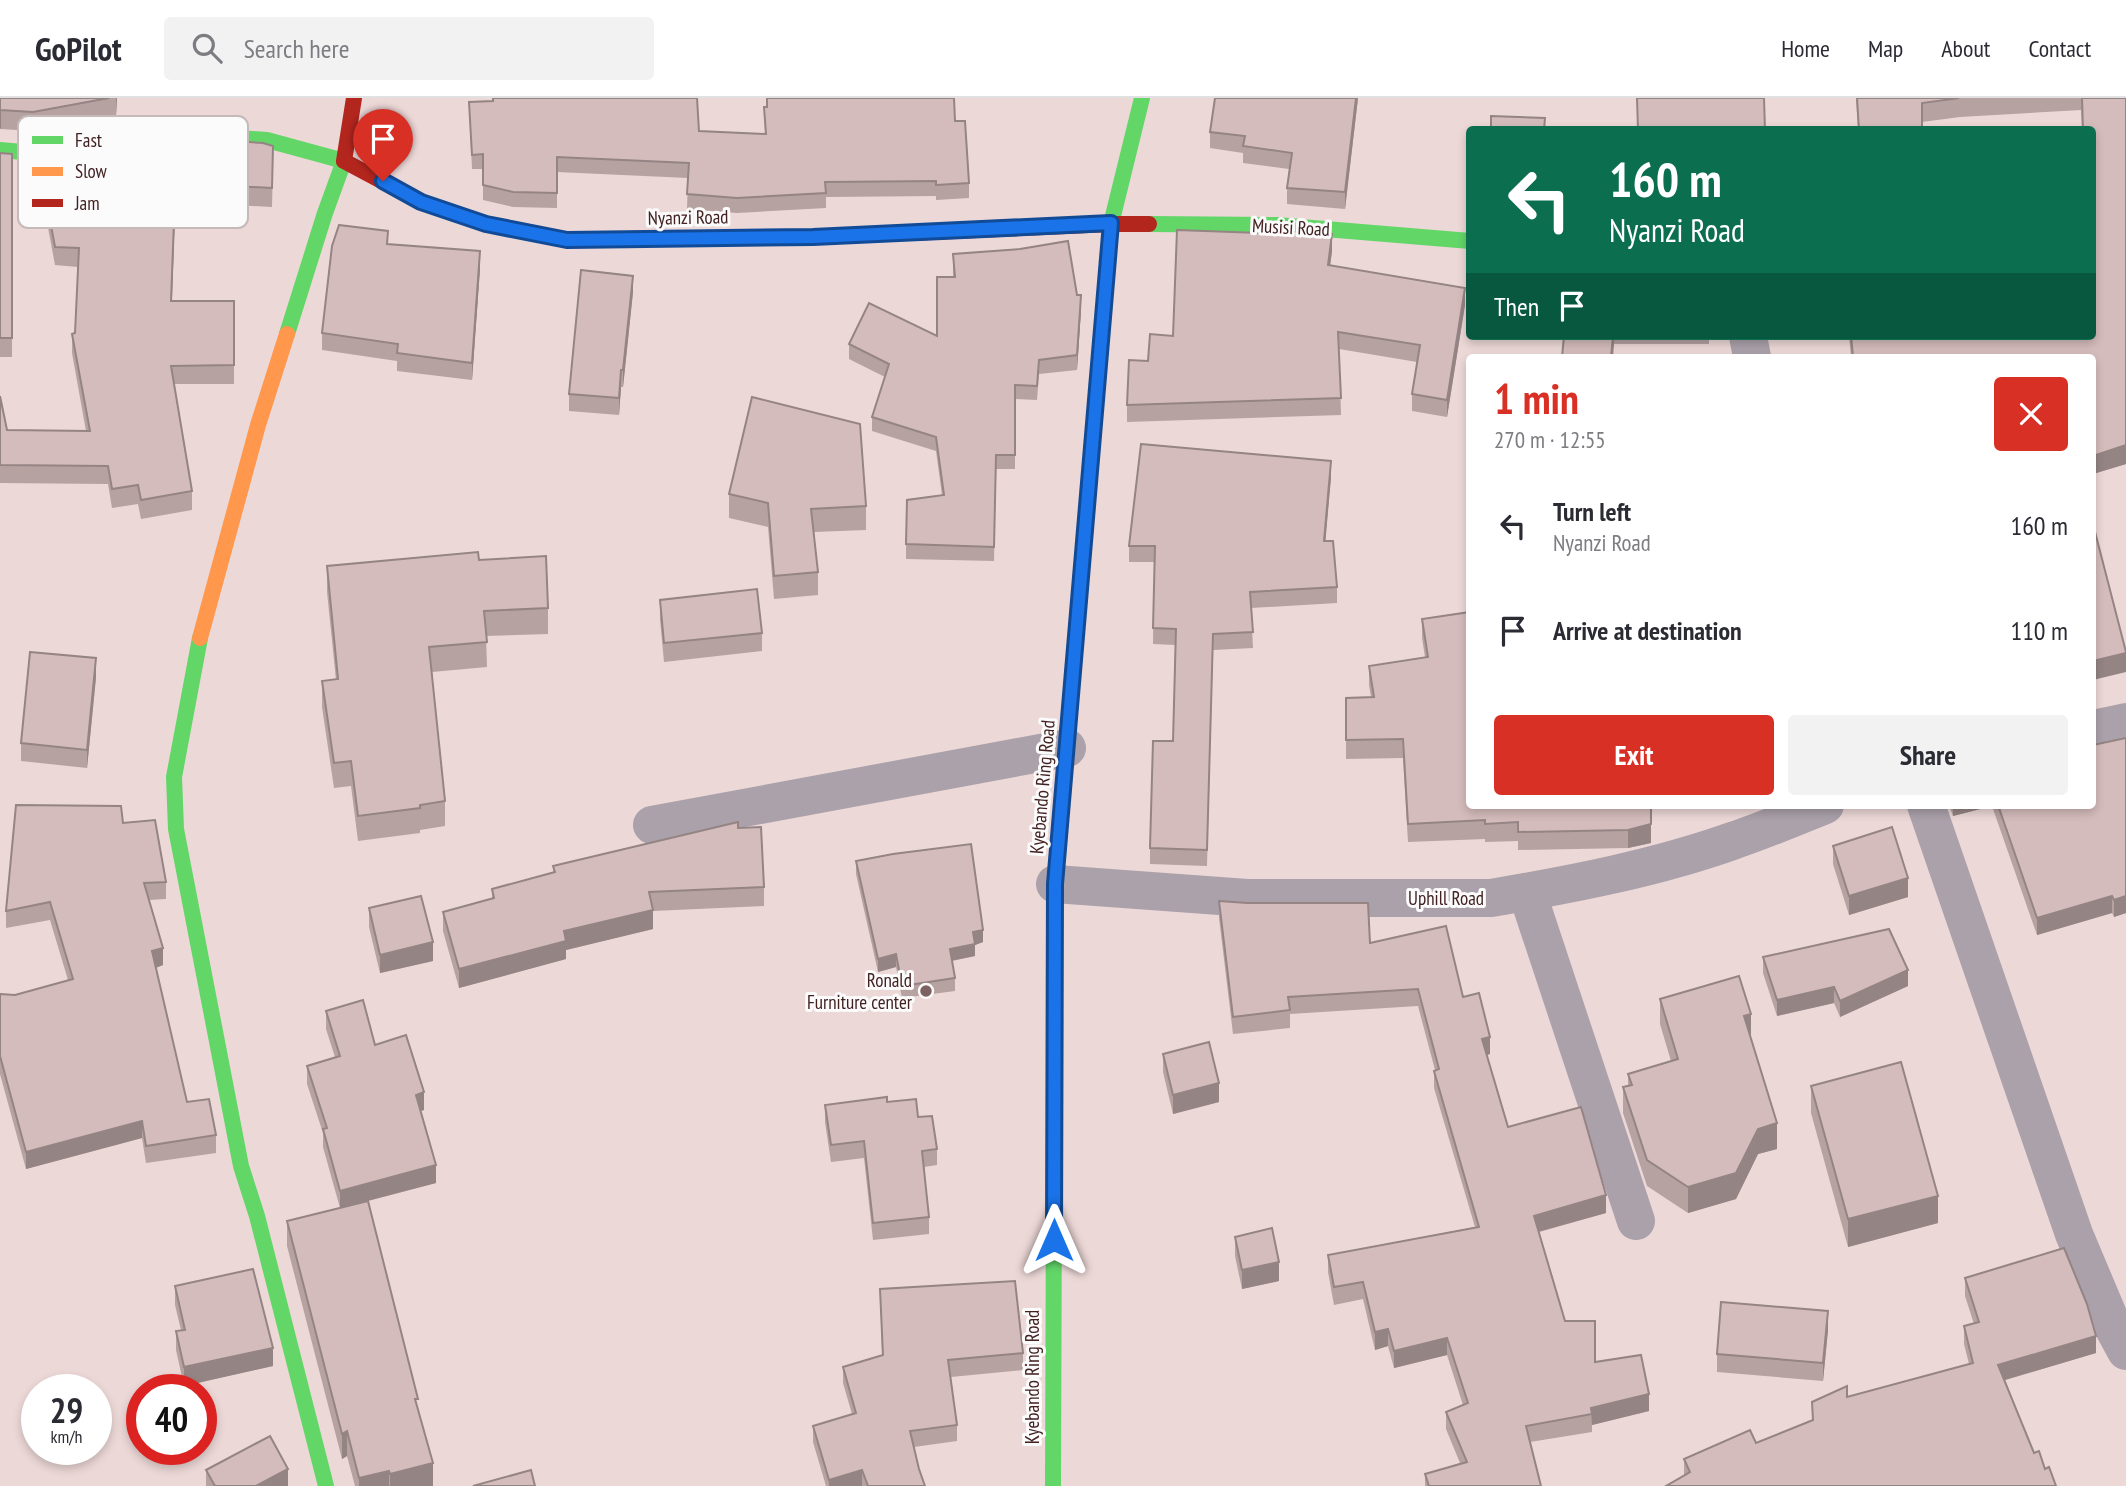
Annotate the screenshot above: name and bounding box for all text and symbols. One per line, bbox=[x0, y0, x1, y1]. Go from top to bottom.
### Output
search box bbox=[164, 17, 654, 80]
text: GoPilot bbox=[35, 27, 122, 70]
icon: search bbox=[188, 29, 226, 67]
text: Search here bbox=[244, 32, 349, 65]
text: Home bbox=[1781, 33, 1830, 64]
text: Map bbox=[1868, 33, 1903, 64]
text: About bbox=[1941, 33, 1990, 64]
text: Contact bbox=[2028, 33, 2091, 64]
pin bbox=[353, 109, 413, 181]
legend bbox=[18, 116, 248, 228]
icon: arrive bbox=[364, 120, 402, 158]
text: Fast bbox=[75, 128, 103, 152]
text: 160 m bbox=[1609, 147, 1722, 211]
icon: left bbox=[1494, 154, 1585, 245]
text: Slow bbox=[75, 159, 108, 183]
text: Jam bbox=[74, 191, 100, 215]
street label: Nyanzi Road bbox=[647, 204, 729, 230]
text: Nyanzi Road bbox=[1609, 209, 1745, 251]
street label: Musisi Road bbox=[1251, 213, 1331, 241]
icon: arrive bbox=[1553, 287, 1591, 325]
text: Then bbox=[1494, 290, 1539, 323]
text: 1 min bbox=[1494, 371, 1579, 426]
button: close bbox=[1994, 377, 2068, 451]
text: 270 m · 12:55 bbox=[1494, 425, 1606, 454]
text: Turn left bbox=[1553, 495, 1631, 528]
icon: left bbox=[1494, 507, 1532, 545]
text: 160 m bbox=[2010, 509, 2068, 542]
text: Nyanzi Road bbox=[1553, 528, 1651, 557]
icon: arrive bbox=[1494, 612, 1532, 650]
text: Arrive at destination bbox=[1553, 614, 1742, 647]
text: 110 m bbox=[2010, 614, 2068, 647]
button: Exit bbox=[1494, 715, 1774, 795]
button: Share bbox=[1788, 715, 2068, 795]
street label: Kyebando Ring Road bbox=[1024, 719, 1060, 855]
street label: Uphill Road bbox=[1408, 886, 1484, 910]
place label: Ronald Furniture center bbox=[807, 968, 913, 1014]
marker: Ronald Furniture center bbox=[918, 983, 934, 999]
position arrow bbox=[1017, 1203, 1091, 1277]
street label: Kyebando Ring Road bbox=[1020, 1310, 1044, 1444]
speed limit sign: 40 bbox=[126, 1374, 217, 1465]
text: 29 bbox=[50, 1387, 83, 1433]
text: km/h bbox=[51, 1425, 82, 1448]

